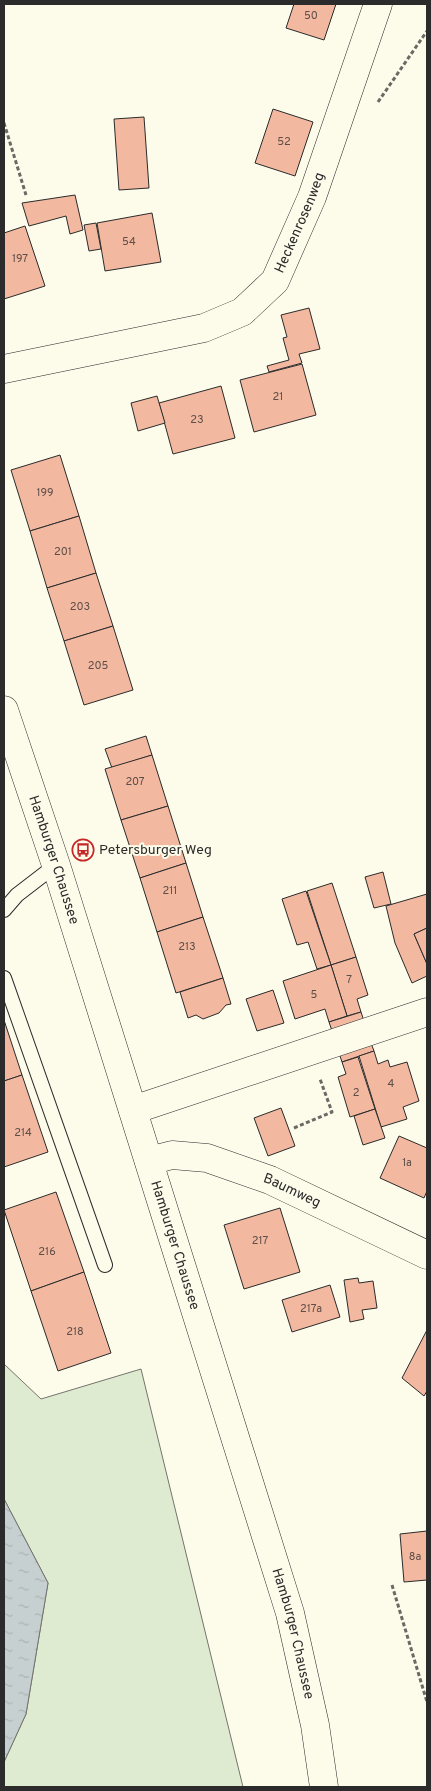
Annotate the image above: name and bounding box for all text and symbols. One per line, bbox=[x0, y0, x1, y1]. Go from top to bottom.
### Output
house number: 50 bbox=[304, 9, 318, 23]
house number: 52 bbox=[277, 135, 291, 149]
street label: Heckenrosenweg bbox=[271, 170, 328, 276]
house number: 54 bbox=[122, 235, 136, 249]
house number: 197 bbox=[12, 252, 28, 266]
house number: 21 bbox=[273, 390, 283, 404]
house number: 23 bbox=[190, 413, 204, 427]
house number: 199 bbox=[36, 486, 54, 500]
house number: 201 bbox=[54, 545, 72, 559]
house number: 203 bbox=[70, 600, 90, 614]
house number: 205 bbox=[88, 659, 108, 673]
house number: 207 bbox=[125, 775, 145, 789]
street label: Hamburger Chaussee bbox=[25, 793, 83, 927]
bus stop icon: Petersburger Weg bbox=[71, 838, 95, 862]
place label: Petersburger Weg bbox=[99, 842, 212, 859]
house number: 211 bbox=[163, 884, 177, 898]
house number: 213 bbox=[178, 940, 196, 954]
house number: 7 bbox=[346, 973, 352, 987]
house number: 5 bbox=[311, 988, 318, 1002]
house number: 4 bbox=[388, 1077, 395, 1091]
house number: 2 bbox=[353, 1086, 359, 1100]
house number: 214 bbox=[14, 1126, 32, 1140]
house number: 1a bbox=[402, 1156, 412, 1170]
street label: Baumweg bbox=[261, 1170, 324, 1212]
street label: Hamburger Chaussee bbox=[147, 1179, 203, 1312]
house number: 217 bbox=[252, 1234, 269, 1248]
house number: 216 bbox=[38, 1245, 56, 1259]
house number: 217a bbox=[300, 1302, 322, 1316]
house number: 218 bbox=[66, 1325, 84, 1339]
house number: 8a bbox=[409, 1550, 422, 1564]
street label: Hamburger Chaussee bbox=[268, 1566, 317, 1701]

